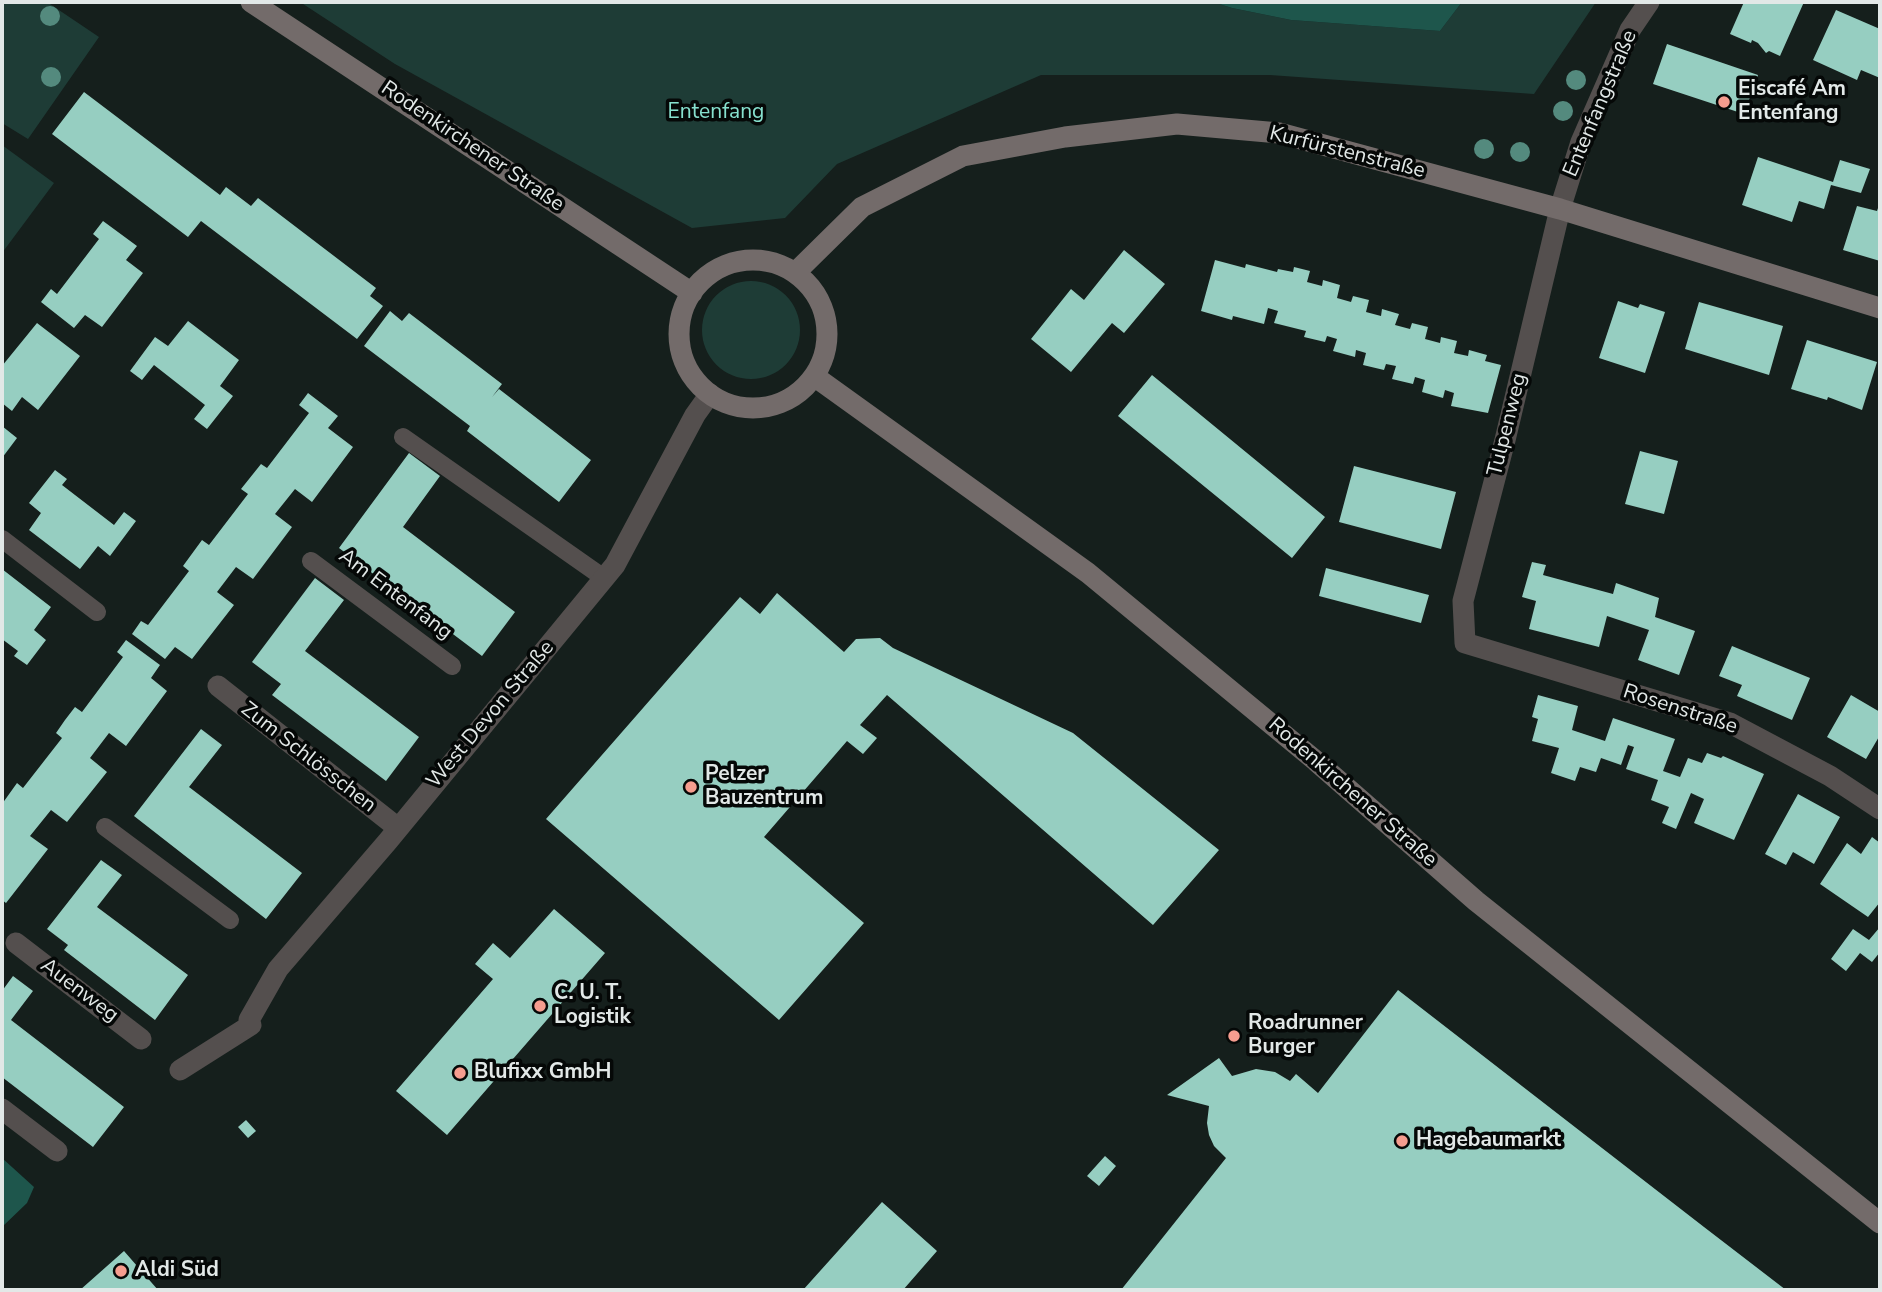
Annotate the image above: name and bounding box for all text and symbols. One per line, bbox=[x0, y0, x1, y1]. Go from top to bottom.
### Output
street label: Entenfangstraße bbox=[1559, 27, 1643, 181]
street label: Rodenkirchener Straße bbox=[376, 76, 568, 218]
place label: Eiscafé Am Entenfang bbox=[1738, 77, 1846, 127]
marker: Eiscafé Am Entenfang bbox=[1716, 94, 1732, 110]
park label: Entenfang bbox=[668, 100, 764, 126]
street label: Kurfürstenstraße bbox=[1267, 122, 1427, 184]
street label: Tulpenweg bbox=[1483, 371, 1533, 479]
street label: Am Entenfang bbox=[333, 544, 457, 646]
street label: West Devon Straße bbox=[422, 636, 560, 794]
street label: Rosenstraße bbox=[1620, 680, 1740, 740]
street label: Zum Schlösschen bbox=[235, 697, 381, 819]
street label: Rodenkirchener Straße bbox=[1262, 713, 1442, 873]
place label: Pelzer Bauzentrum bbox=[705, 762, 823, 812]
marker: Pelzer Bauzentrum bbox=[683, 779, 699, 795]
street label: Auenweg bbox=[35, 954, 123, 1028]
place label: C. U. T. Logistik bbox=[554, 981, 631, 1031]
marker: C. U. T. Logistik bbox=[532, 998, 548, 1014]
place label: Roadrunner Burger bbox=[1248, 1011, 1363, 1061]
marker: Roadrunner Burger bbox=[1226, 1028, 1242, 1044]
place label: Blufixx GmbH bbox=[474, 1060, 611, 1086]
marker: Blufixx GmbH bbox=[452, 1065, 468, 1081]
place label: Hagebaumarkt bbox=[1416, 1128, 1561, 1154]
marker: Hagebaumarkt bbox=[1394, 1133, 1410, 1149]
place label: Aldi Süd bbox=[135, 1258, 219, 1284]
marker: Aldi Süd bbox=[113, 1263, 129, 1279]

